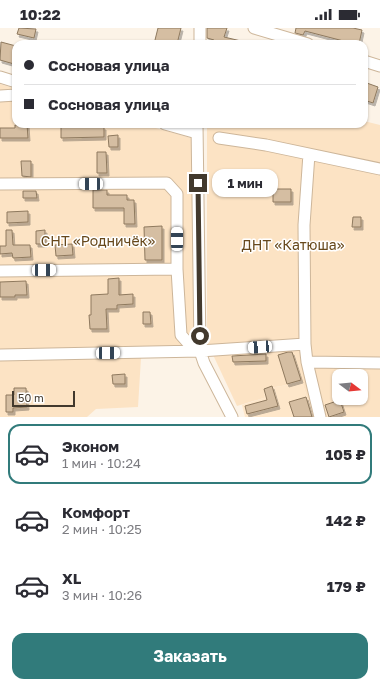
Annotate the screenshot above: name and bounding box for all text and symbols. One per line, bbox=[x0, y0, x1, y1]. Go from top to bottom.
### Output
text: 10:22 bbox=[20, 5, 61, 23]
text: Сосновая улица bbox=[48, 56, 169, 74]
text: Сосновая улица bbox=[48, 95, 169, 113]
callout: 1 мин bbox=[212, 169, 278, 197]
route end bbox=[189, 174, 207, 192]
text: 1 мин bbox=[227, 175, 263, 191]
car bbox=[79, 178, 103, 190]
car bbox=[171, 227, 183, 251]
park label: СНТ «Родничёк» bbox=[41, 232, 156, 249]
park label: ДНТ «Катюша» bbox=[242, 236, 345, 253]
car bbox=[32, 264, 56, 276]
route start bbox=[191, 327, 209, 345]
car bbox=[248, 340, 272, 354]
car bbox=[96, 347, 120, 359]
north arrow bbox=[332, 369, 368, 405]
map controls bbox=[332, 369, 368, 405]
scale bar bbox=[12, 389, 75, 408]
text: 50 m bbox=[18, 391, 44, 404]
icon: car bbox=[14, 436, 50, 472]
text: Эконом bbox=[62, 437, 119, 455]
text: 105 ₽ bbox=[325, 445, 366, 463]
text: 1 мин · 10:24 bbox=[62, 455, 141, 471]
icon: car bbox=[14, 502, 50, 538]
text: Комфорт bbox=[62, 503, 130, 521]
text: 142 ₽ bbox=[326, 511, 366, 529]
text: 2 мин · 10:25 bbox=[62, 521, 142, 537]
icon: car bbox=[14, 568, 50, 604]
text: XL bbox=[62, 569, 81, 587]
text: 179 ₽ bbox=[327, 577, 366, 595]
text: 3 мин · 10:26 bbox=[62, 587, 142, 603]
button: Заказать bbox=[12, 633, 368, 679]

